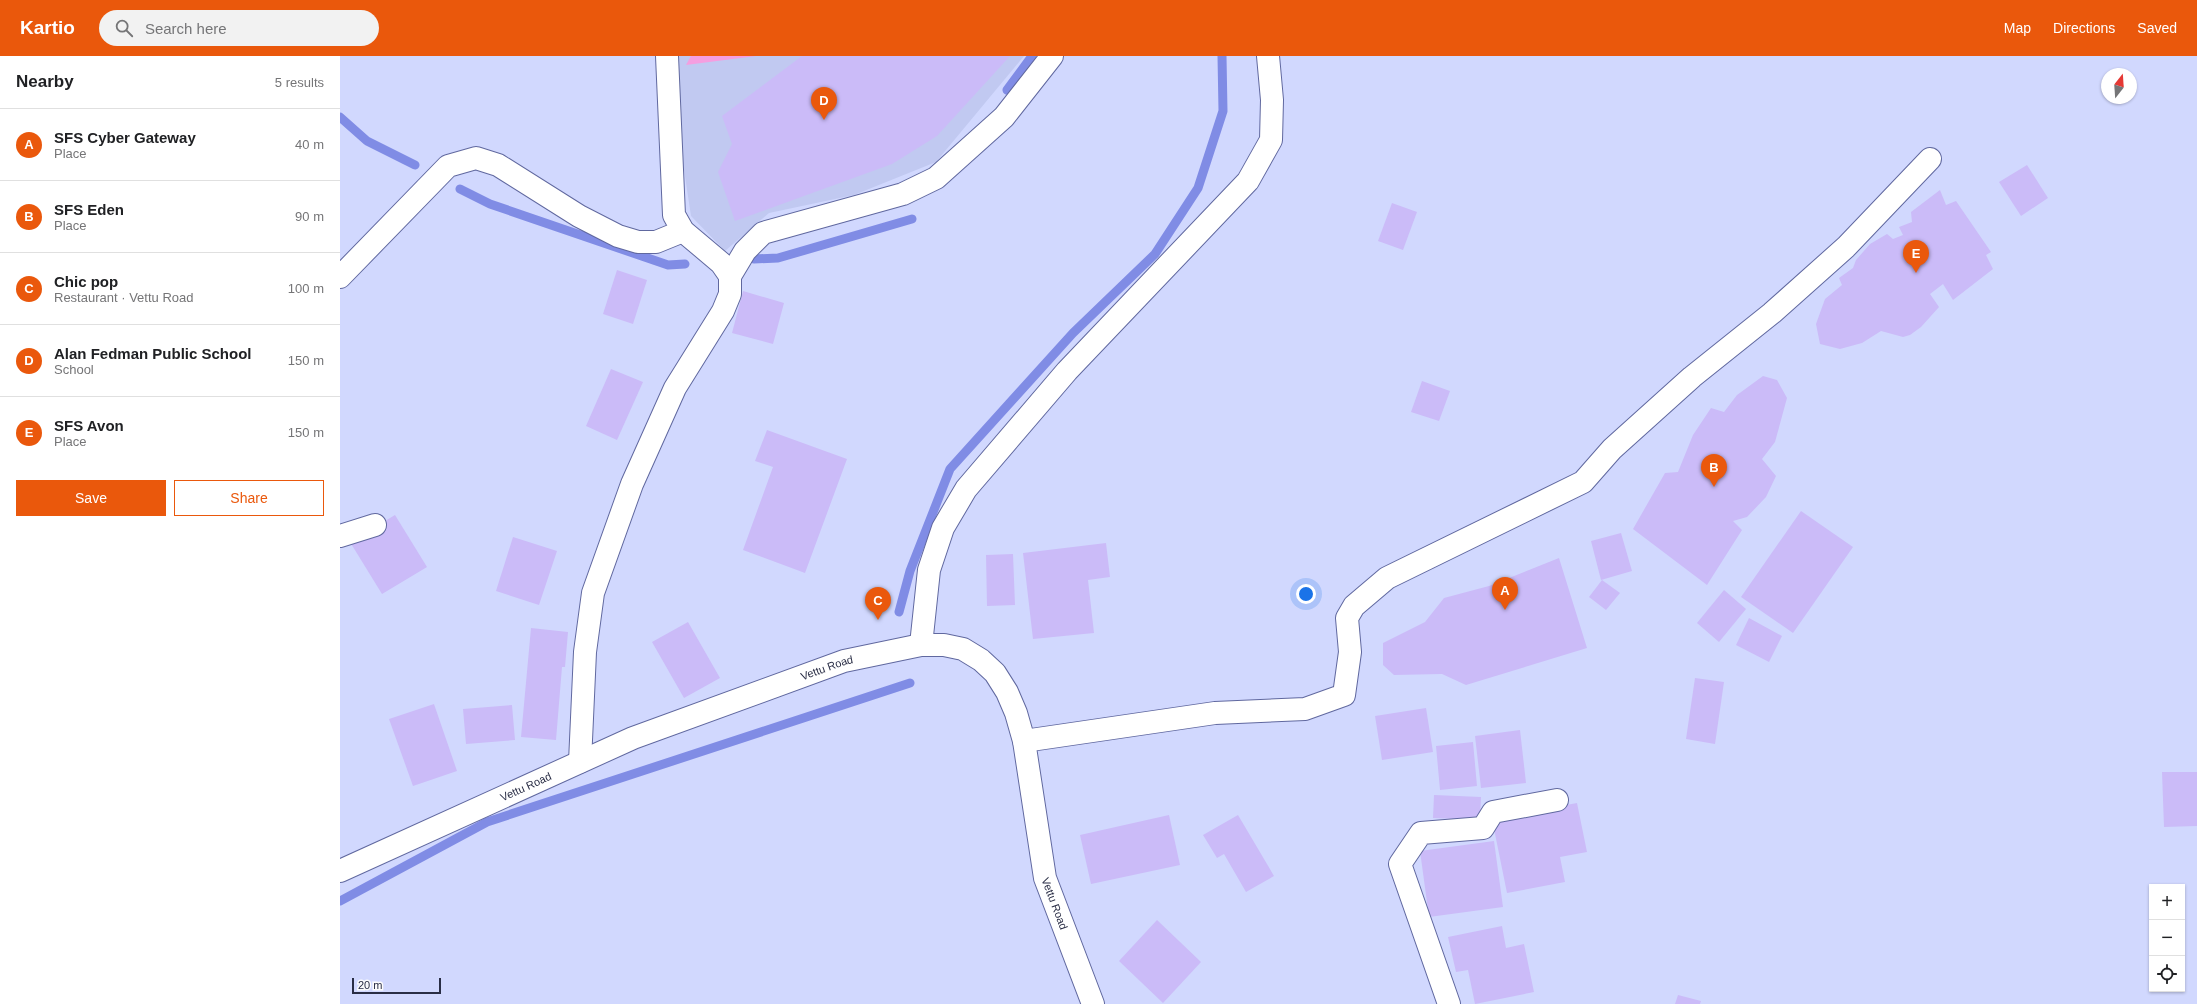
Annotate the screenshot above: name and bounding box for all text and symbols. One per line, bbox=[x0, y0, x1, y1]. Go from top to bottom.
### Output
search box bbox=[99, 10, 379, 46]
text: Kartio bbox=[20, 17, 75, 38]
icon: search bbox=[113, 17, 135, 39]
text: Search here bbox=[145, 20, 227, 37]
text: Map bbox=[2004, 20, 2031, 36]
text: Directions bbox=[2053, 20, 2115, 36]
text: Saved bbox=[2137, 20, 2177, 36]
north arrow bbox=[2101, 68, 2137, 104]
text: Nearby bbox=[16, 72, 74, 91]
text: 5 results bbox=[275, 75, 324, 90]
pin: D bbox=[811, 87, 837, 120]
text: SFS Cyber Gateway bbox=[54, 129, 196, 146]
text: A bbox=[24, 137, 34, 152]
text: 40 m bbox=[295, 137, 324, 152]
text: Place bbox=[54, 146, 87, 161]
text: SFS Eden bbox=[54, 201, 124, 218]
text: B bbox=[24, 209, 34, 224]
text: 90 m bbox=[295, 209, 324, 224]
text: Place bbox=[54, 218, 87, 233]
pin: E bbox=[1903, 240, 1929, 273]
text: Chic pop bbox=[54, 273, 118, 290]
text: C bbox=[24, 281, 34, 296]
text: 100 m bbox=[288, 281, 324, 296]
text: Restaurant · Vettu Road bbox=[54, 290, 193, 305]
text: Alan Fedman Public School bbox=[54, 345, 252, 362]
text: D bbox=[24, 353, 34, 368]
text: 150 m bbox=[288, 353, 324, 368]
text: School bbox=[54, 362, 94, 377]
text: SFS Avon bbox=[54, 417, 124, 434]
text: E bbox=[25, 425, 33, 440]
text: 150 m bbox=[288, 425, 324, 440]
text: Place bbox=[54, 434, 87, 449]
pin: B bbox=[1701, 454, 1727, 487]
button: Save bbox=[16, 480, 166, 516]
button: Share bbox=[174, 480, 324, 516]
pin: A bbox=[1492, 577, 1518, 610]
your location bbox=[1296, 584, 1316, 604]
pin: C bbox=[865, 587, 891, 620]
street label: Vettu Road bbox=[799, 653, 854, 682]
street label: Vettu Road bbox=[498, 770, 553, 803]
street label: Vettu Road bbox=[1039, 876, 1070, 931]
map controls bbox=[2149, 884, 2185, 992]
button: + bbox=[2149, 884, 2185, 920]
button: − bbox=[2149, 920, 2185, 956]
button: locate bbox=[2149, 956, 2185, 992]
scale bar bbox=[352, 976, 441, 995]
text: 20 m bbox=[358, 979, 382, 991]

